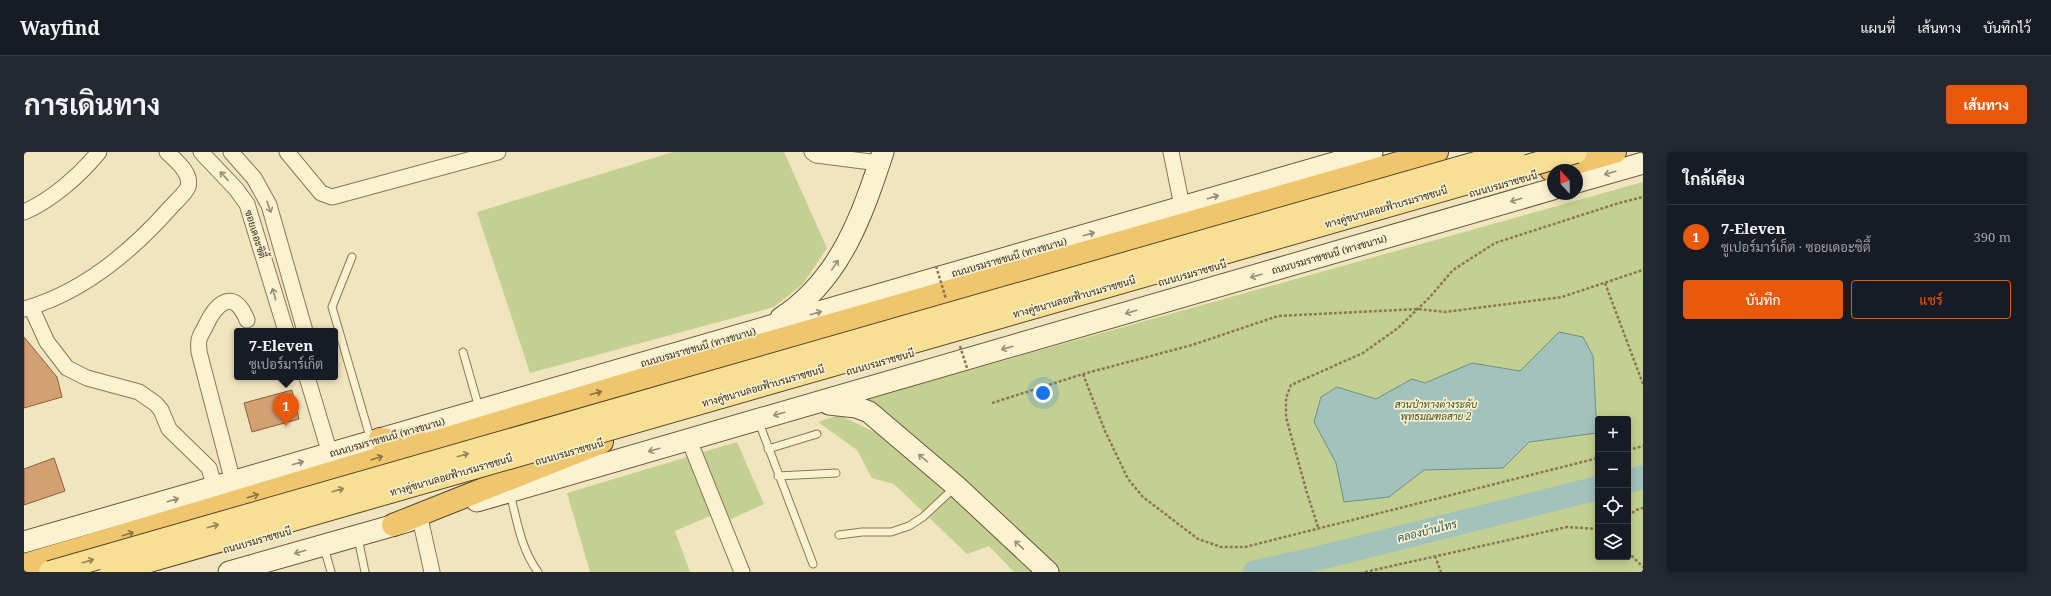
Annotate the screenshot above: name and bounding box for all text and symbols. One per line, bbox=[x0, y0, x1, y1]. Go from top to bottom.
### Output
text: Wayfind bbox=[20, 15, 100, 41]
text: แผนที่ bbox=[1860, 18, 1895, 37]
text: เส้นทาง bbox=[1917, 18, 1961, 37]
text: บันทึกไว้ bbox=[1983, 18, 2031, 37]
text: การเดินทาง bbox=[24, 85, 160, 123]
button: เส้นทาง bbox=[1946, 85, 2027, 124]
north arrow bbox=[1547, 164, 1583, 200]
text: ใกล้เคียง bbox=[1683, 167, 1745, 190]
street label: ถนนบรมราชชนนี bbox=[1467, 168, 1539, 200]
one-way arrow bbox=[1604, 170, 1617, 177]
one-way arrow bbox=[219, 171, 229, 181]
street label: ทางคู่ขนานลอยฟ้าบรมราชชนนี bbox=[1323, 183, 1449, 232]
one-way arrow bbox=[1207, 193, 1220, 200]
one-way arrow bbox=[1509, 197, 1522, 204]
one-way arrow bbox=[265, 200, 273, 212]
street label: ซอยเดอะซิตี้ bbox=[242, 207, 272, 261]
text: 7-Eleven bbox=[1721, 218, 1785, 238]
text: 1 bbox=[1692, 228, 1700, 246]
text: 390 m bbox=[1974, 228, 2011, 246]
one-way arrow bbox=[1082, 229, 1095, 237]
street label: ถนนบรมราชชนนี (ทางขนาน) bbox=[1270, 231, 1388, 277]
street label: ถนนบรมราชชนนี (ทางขนาน) bbox=[950, 234, 1068, 280]
text: ซูเปอร์มาร์เก็ต · ซอยเดอะซิตี้ bbox=[1721, 238, 1871, 256]
street label: ถนนบรมราชชนนี bbox=[1156, 257, 1228, 289]
one-way arrow bbox=[831, 260, 839, 271]
street label: ทางคู่ขนานลอยฟ้าบรมราชชนนี bbox=[1011, 273, 1137, 322]
one-way arrow bbox=[1250, 273, 1263, 280]
button: บันทึก bbox=[1683, 280, 1843, 319]
button: แชร์ bbox=[1851, 280, 2011, 319]
one-way arrow bbox=[270, 288, 277, 301]
one-way arrow bbox=[809, 309, 822, 316]
one-way arrow bbox=[1125, 309, 1138, 316]
street label: ถนนบรมราชชนนี (ทางขนาน) bbox=[639, 324, 757, 370]
popup bbox=[234, 328, 338, 380]
text: 7-Eleven bbox=[249, 335, 313, 355]
one-way arrow bbox=[1000, 345, 1013, 352]
street label: ถนนบรมราชชนนี bbox=[844, 346, 916, 378]
text: ซูเปอร์มาร์เก็ต bbox=[249, 355, 323, 373]
street label: ทางคู่ขนานลอยฟ้าบรมราชชนนี bbox=[700, 362, 826, 411]
your location bbox=[1033, 383, 1053, 403]
one-way arrow bbox=[589, 389, 602, 396]
pin: 1 bbox=[273, 393, 299, 426]
park label: สวนป่าทางต่างระดับ พุทธมณฑลสาย 2 bbox=[1395, 397, 1478, 424]
one-way arrow bbox=[772, 411, 785, 418]
street label: ถนนบรมราชชนนี (ทางขนาน) bbox=[328, 414, 446, 460]
map controls bbox=[1595, 416, 1631, 560]
button: + bbox=[1595, 416, 1631, 452]
street label: ถนนบรมราชชนนี bbox=[533, 436, 605, 468]
one-way arrow bbox=[647, 447, 660, 454]
street label: ทางคู่ขนานลอยฟ้าบรมราชชนนี bbox=[388, 451, 514, 500]
one-way arrow bbox=[456, 451, 469, 458]
button: − bbox=[1595, 452, 1631, 488]
one-way arrow bbox=[370, 454, 383, 461]
one-way arrow bbox=[918, 454, 928, 463]
one-way arrow bbox=[291, 459, 304, 466]
one-way arrow bbox=[331, 486, 344, 494]
button: locate bbox=[1595, 488, 1631, 524]
one-way arrow bbox=[246, 492, 259, 499]
one-way arrow bbox=[166, 496, 179, 503]
water label: คลองบ้านไทร bbox=[1396, 516, 1459, 545]
one-way arrow bbox=[206, 522, 219, 529]
street label: ถนนบรมราชชนนี bbox=[221, 524, 293, 556]
button: layers bbox=[1595, 524, 1631, 560]
one-way arrow bbox=[122, 530, 135, 537]
one-way arrow bbox=[1014, 541, 1024, 550]
one-way arrow bbox=[294, 549, 307, 556]
one-way arrow bbox=[81, 557, 94, 565]

